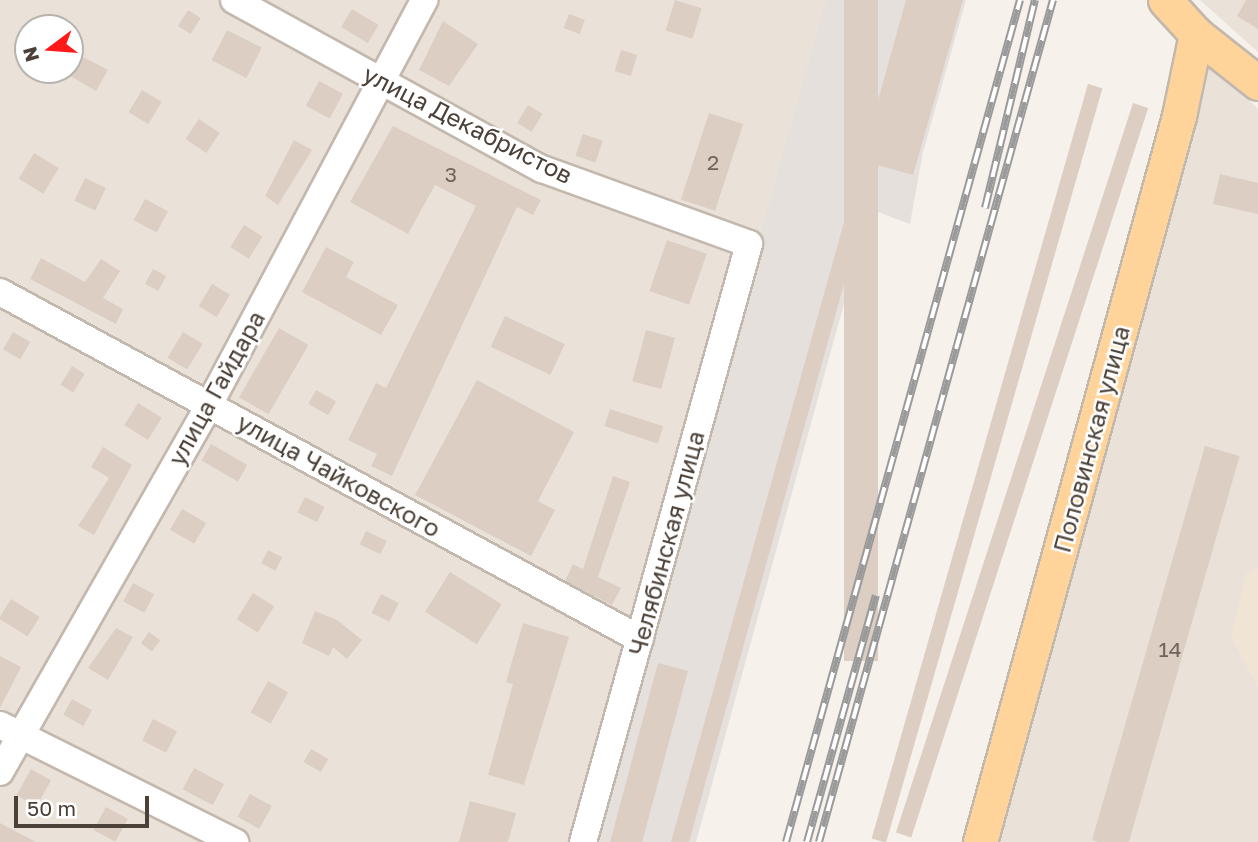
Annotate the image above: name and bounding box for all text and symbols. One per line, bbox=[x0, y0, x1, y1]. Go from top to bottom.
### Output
north arrow bbox=[14, 14, 84, 84]
text: N bbox=[17, 44, 43, 64]
street label: улица Декабристов bbox=[359, 59, 577, 189]
house number: 2 bbox=[707, 149, 719, 175]
house number: 3 bbox=[445, 161, 457, 187]
street label: улица Гайдара bbox=[162, 306, 270, 470]
street label: Половинская улица bbox=[1047, 322, 1135, 556]
street label: улица Чайковского bbox=[232, 407, 446, 543]
street label: Челябинская улица bbox=[622, 428, 710, 658]
house number: 14 bbox=[1159, 636, 1181, 662]
scale bar bbox=[18, 782, 152, 826]
text: 50 m bbox=[27, 795, 76, 821]

